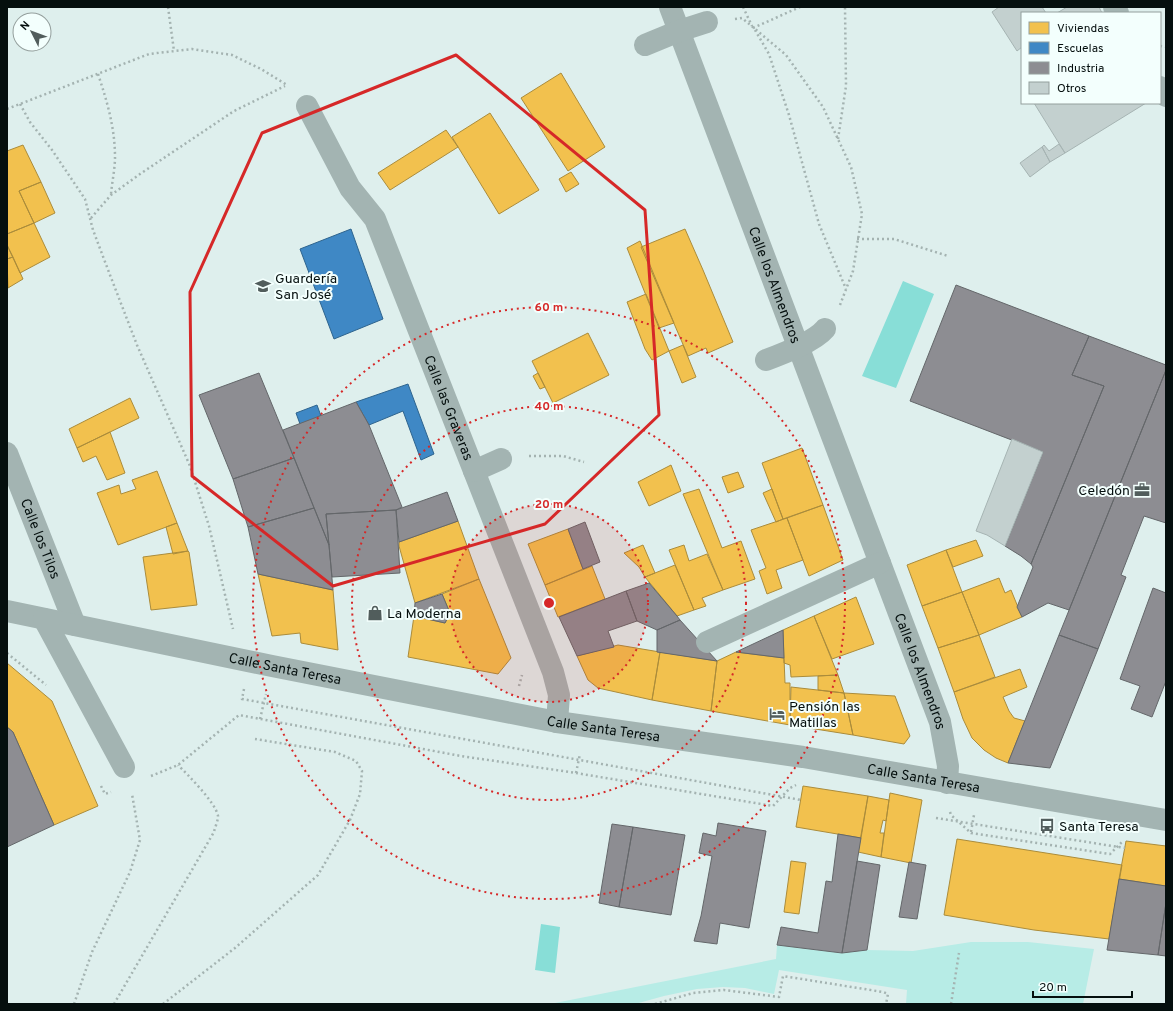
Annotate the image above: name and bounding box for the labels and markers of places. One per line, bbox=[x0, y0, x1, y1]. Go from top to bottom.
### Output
place label: Guardería San José bbox=[275, 271, 337, 304]
school or university icon: Guardería San José bbox=[254, 277, 272, 295]
office icon: Celedón bbox=[1133, 481, 1151, 499]
place label: Celedón bbox=[1078, 483, 1130, 500]
centre of rings bbox=[542, 596, 556, 610]
shop icon: La Moderna bbox=[366, 604, 384, 622]
place label: La Moderna bbox=[387, 606, 461, 623]
place label: Pensión las Matillas bbox=[789, 699, 860, 732]
hotel icon: Pensión las Matillas bbox=[768, 705, 786, 723]
bus stop icon: Santa Teresa bbox=[1038, 817, 1056, 835]
place label: Santa Teresa bbox=[1059, 819, 1139, 836]

